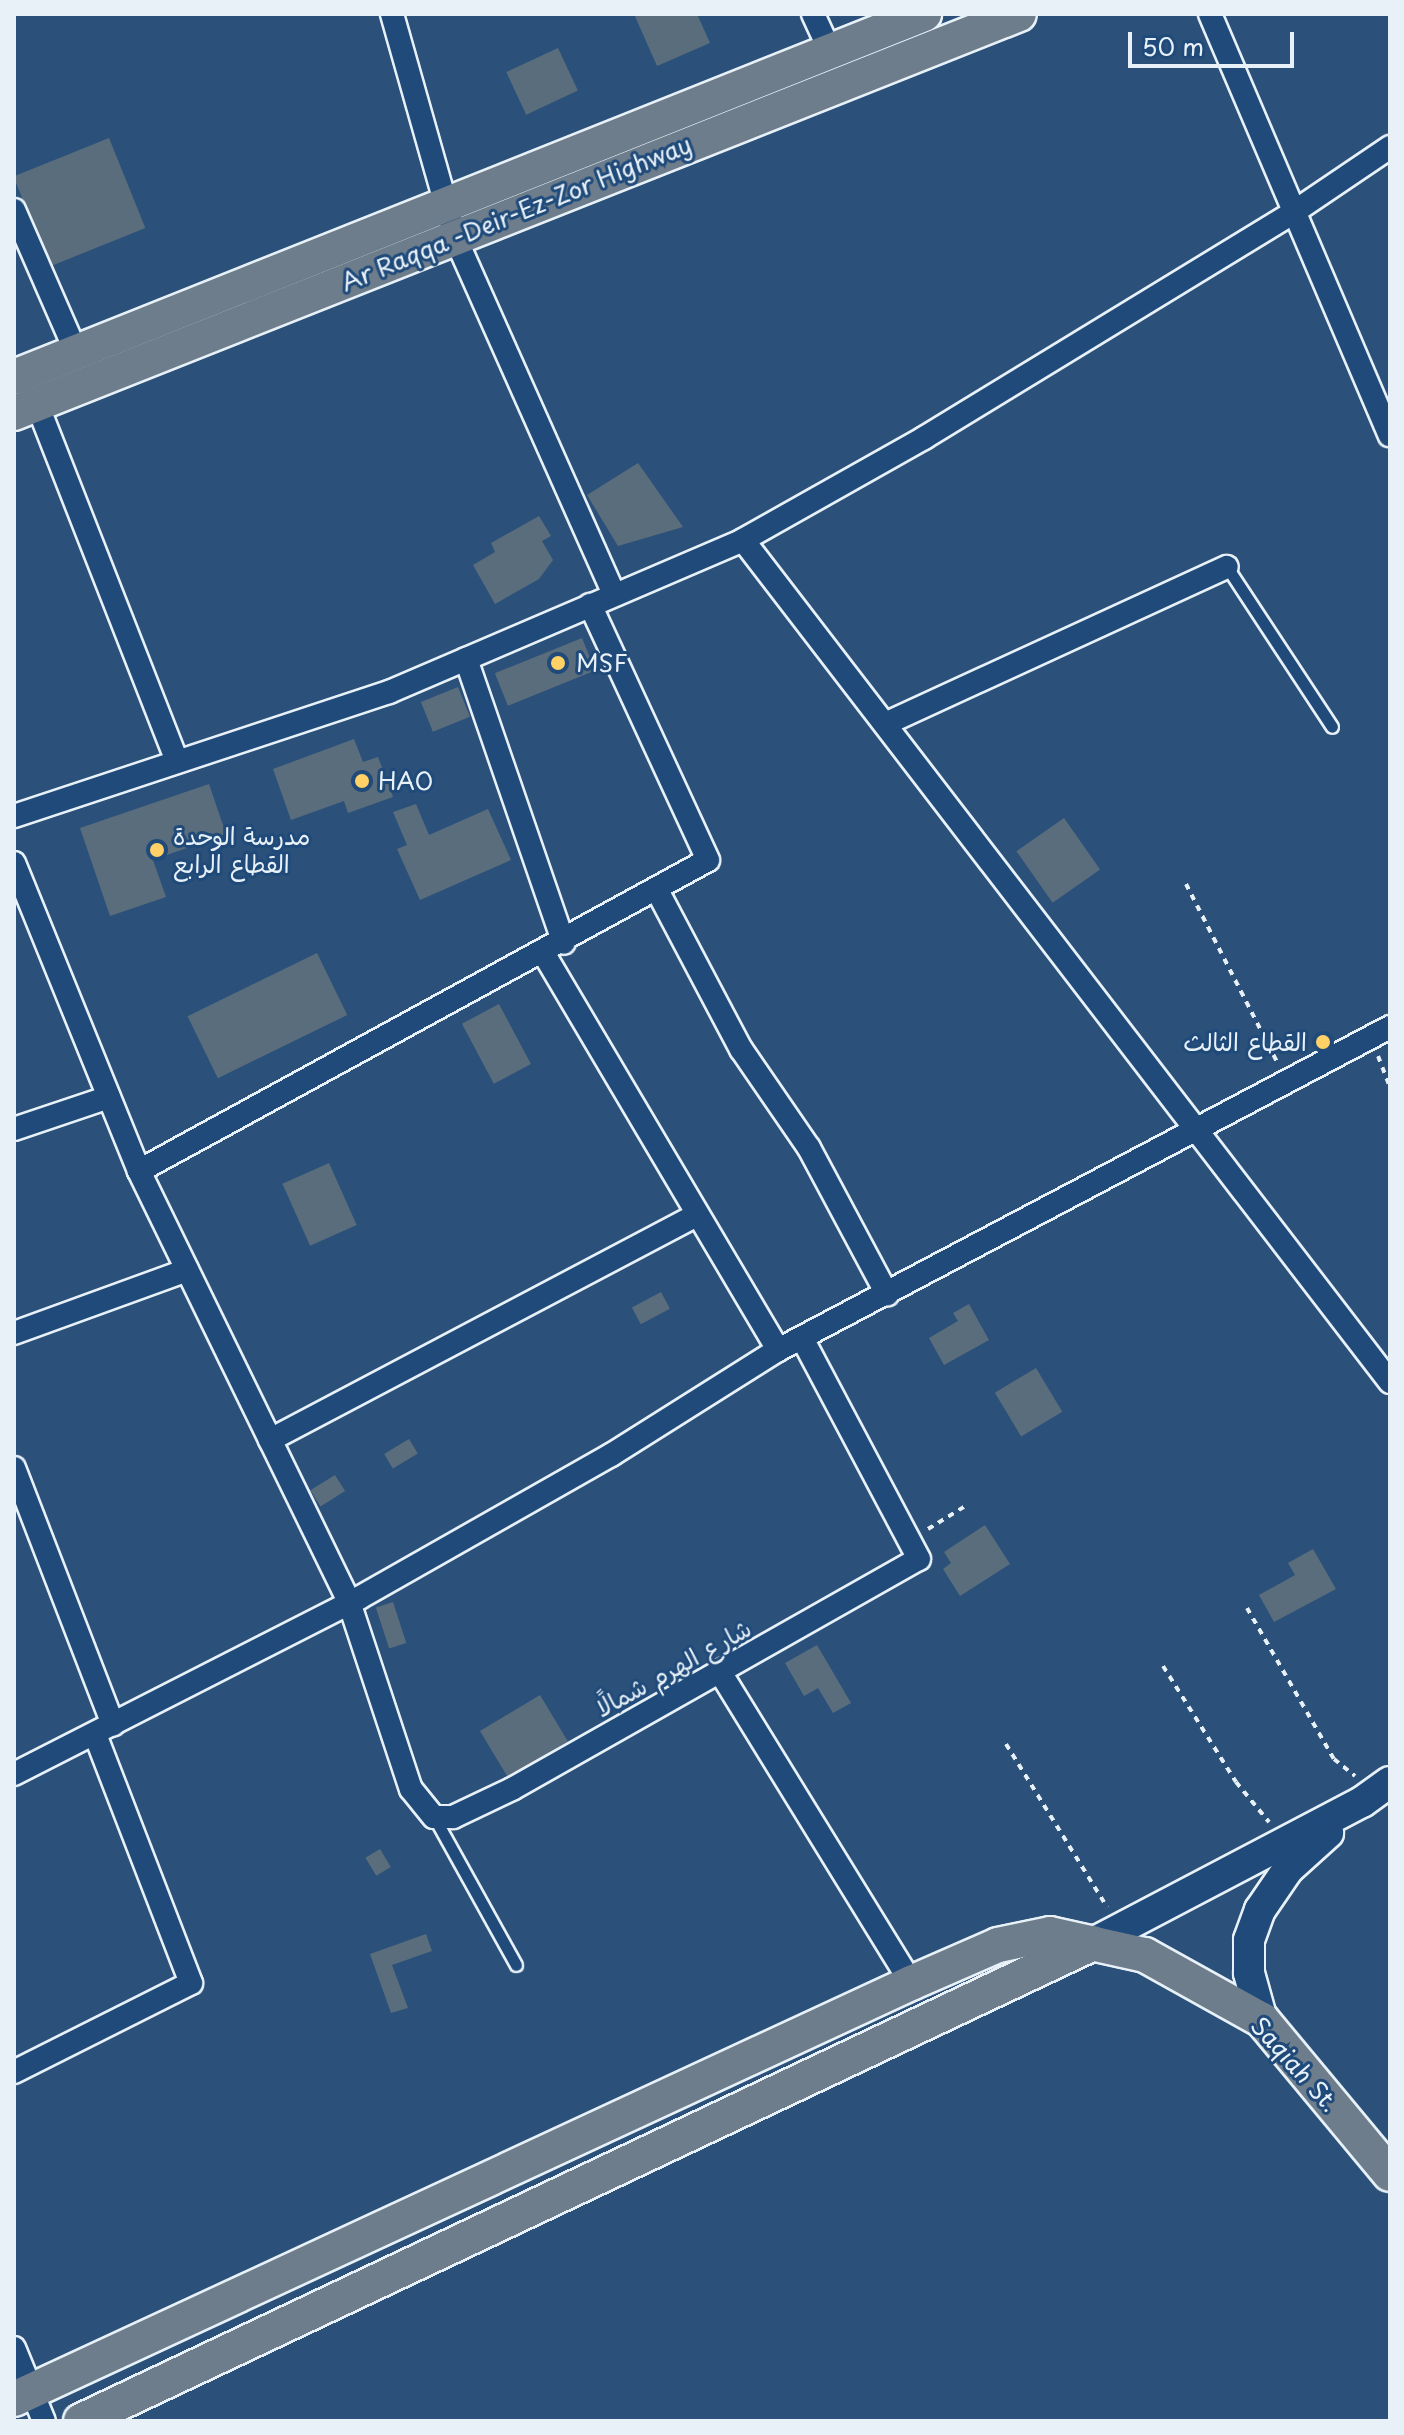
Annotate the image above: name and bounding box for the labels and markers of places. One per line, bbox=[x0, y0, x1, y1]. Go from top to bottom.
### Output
place label: MSF bbox=[576, 649, 628, 677]
marker: MSF bbox=[547, 652, 569, 674]
place label: HAO bbox=[378, 767, 433, 795]
marker: HAO bbox=[353, 772, 371, 790]
place label: مدرسة الوحدة القطاع الرابع bbox=[173, 822, 310, 878]
marker: مدرسة الوحدة القطاع الرابع bbox=[148, 841, 166, 859]
place label: القطاع الثالث bbox=[1183, 1028, 1307, 1056]
marker: القطاع الثالث bbox=[1314, 1033, 1332, 1051]

